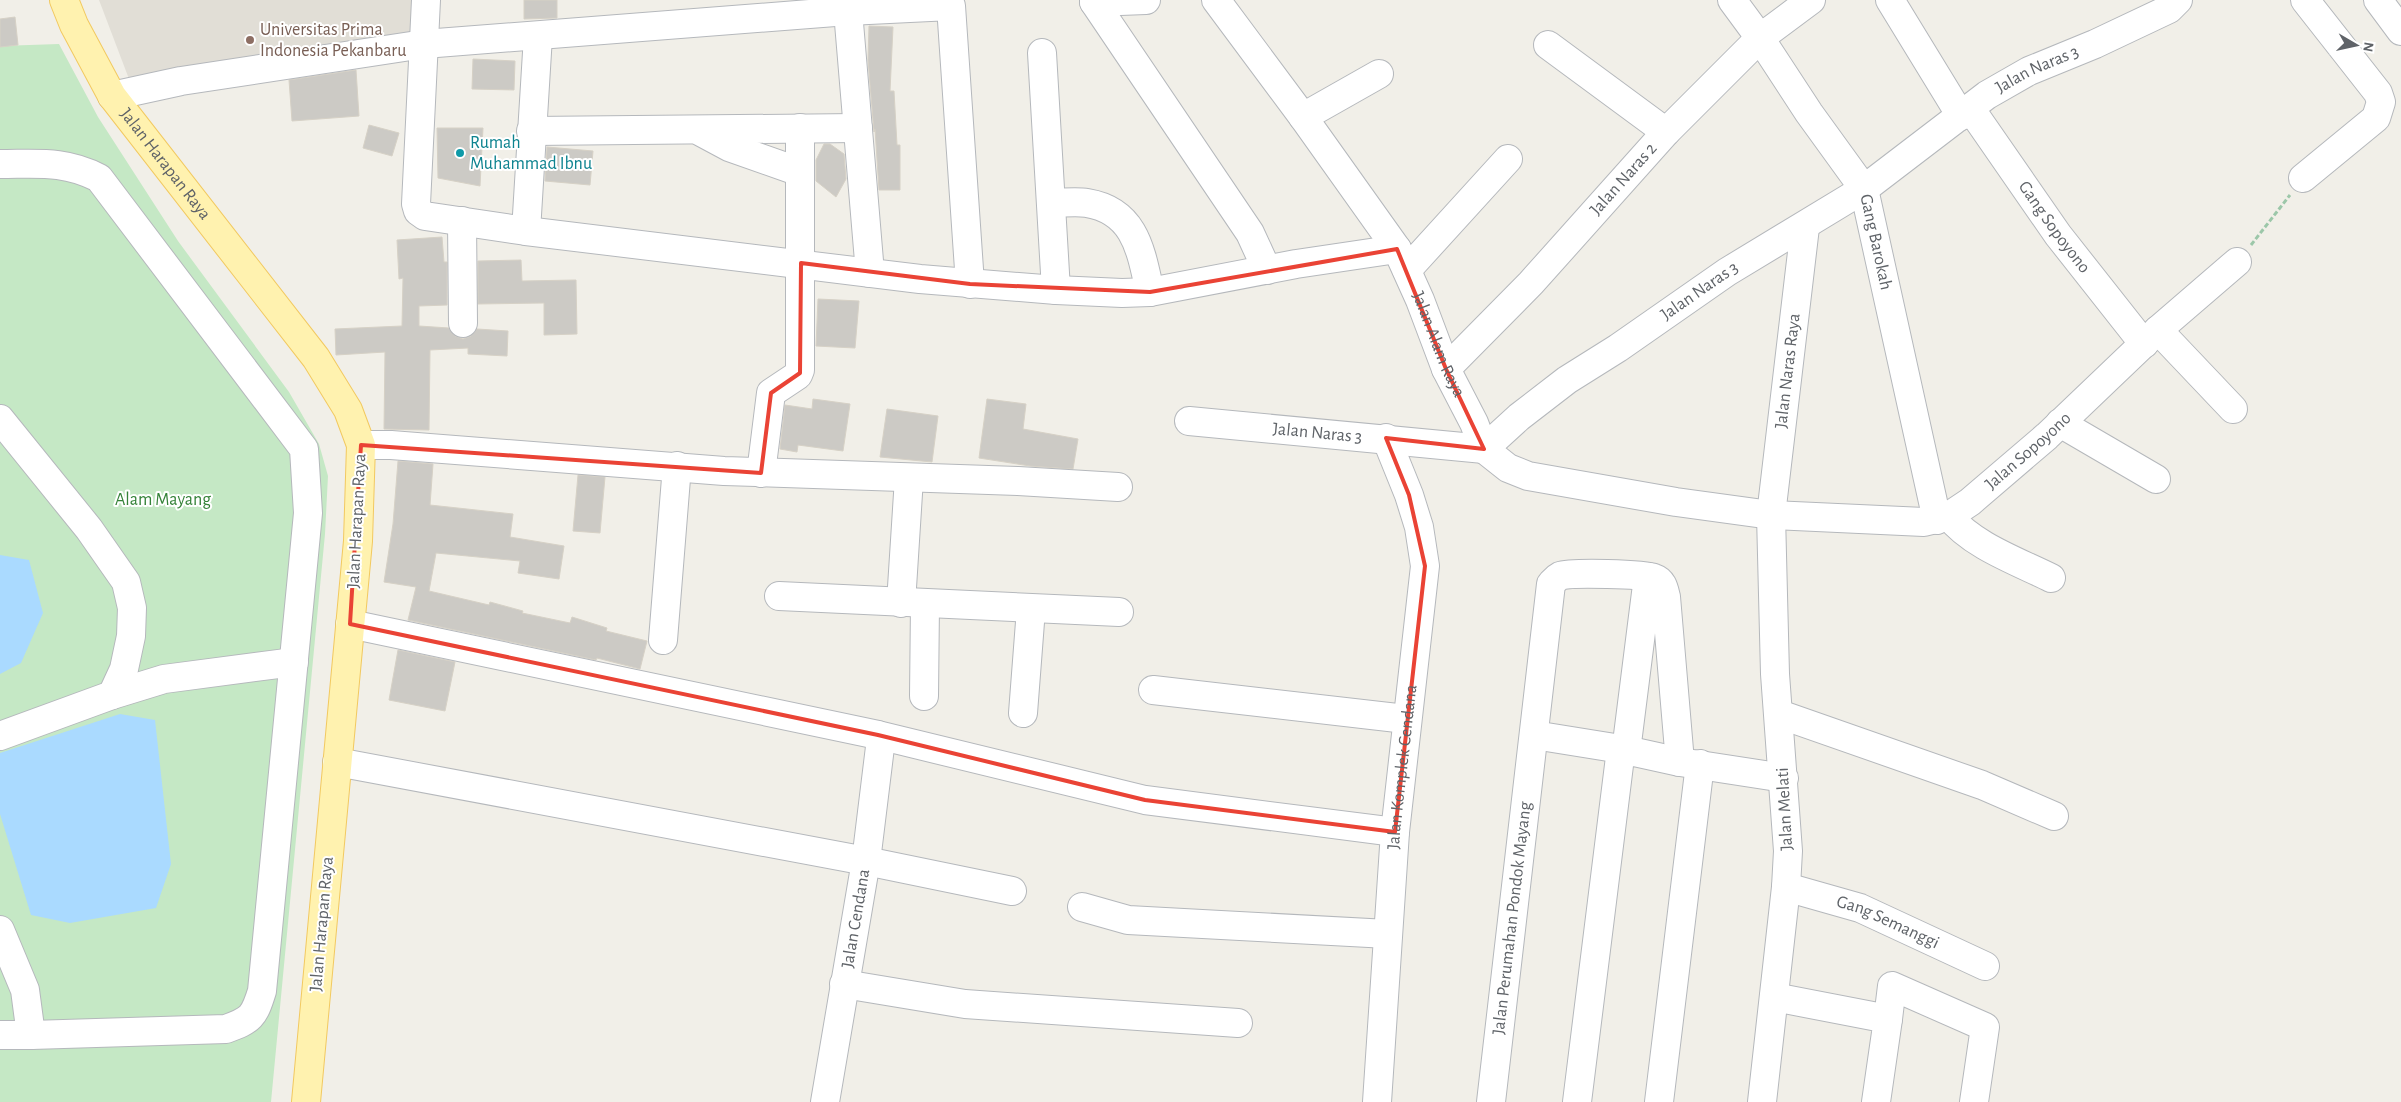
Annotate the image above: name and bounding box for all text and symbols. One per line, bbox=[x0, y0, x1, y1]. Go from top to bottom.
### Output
north arrow bbox=[2331, 20, 2381, 70]
place label: Universitas Prima Indonesia Pekanbaru bbox=[260, 21, 406, 60]
marker: Universitas Prima Indonesia Pekanbaru bbox=[244, 34, 256, 46]
text: N bbox=[2360, 41, 2376, 53]
street label: Jalan Naras 3 bbox=[1993, 43, 2081, 97]
street label: Jalan Harapan Raya bbox=[116, 105, 214, 223]
place label: Rumah Muhammad Ibnu bbox=[470, 134, 592, 173]
street label: Jalan Naras 2 bbox=[1587, 140, 1661, 219]
marker: Rumah Muhammad Ibnu bbox=[454, 147, 466, 159]
street label: Gang Sopoyono bbox=[2015, 178, 2094, 277]
street label: Gang Barokah bbox=[1856, 192, 1895, 292]
street label: Jalan Naras 3 bbox=[1658, 258, 1741, 324]
street label: Jalan Alam Raya bbox=[1409, 289, 1468, 400]
street label: Jalan Naras Raya bbox=[1772, 312, 1804, 429]
street label: Jalan Sopoyono bbox=[1982, 409, 2075, 493]
street label: Jalan Naras 3 bbox=[1272, 420, 1363, 446]
street label: Jalan Harapan Raya bbox=[344, 453, 370, 589]
park label: Alam Mayang bbox=[115, 491, 211, 509]
street label: Jalan Komplek Cendana bbox=[1385, 684, 1421, 850]
street label: Jalan Melati bbox=[1774, 767, 1796, 851]
street label: Jalan Perumahan Pondok Mayang bbox=[1490, 801, 1535, 1036]
street label: Jalan Harapan Raya bbox=[307, 856, 337, 992]
street label: Jalan Cendana bbox=[839, 868, 873, 970]
street label: Gang Semanggi bbox=[1835, 893, 1942, 952]

